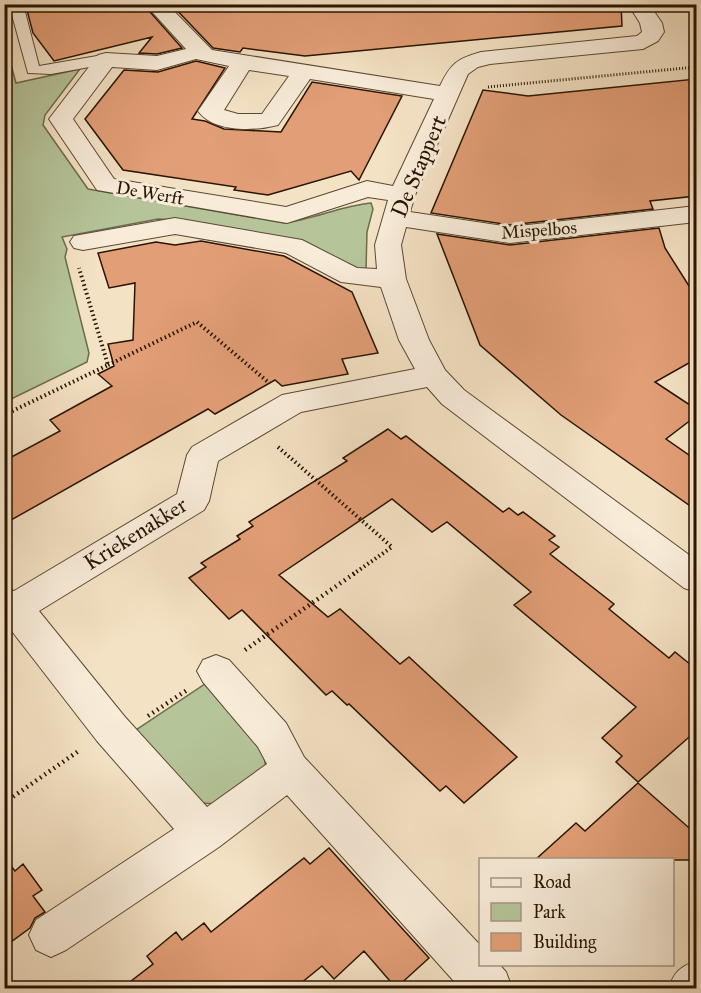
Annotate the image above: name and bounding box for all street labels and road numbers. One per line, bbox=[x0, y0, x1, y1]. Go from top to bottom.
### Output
street label: De Stappert bbox=[385, 111, 452, 221]
street label: De Werft bbox=[114, 176, 186, 210]
street label: Mispelbos bbox=[500, 216, 578, 244]
street label: Kriekenakker bbox=[79, 491, 193, 576]

